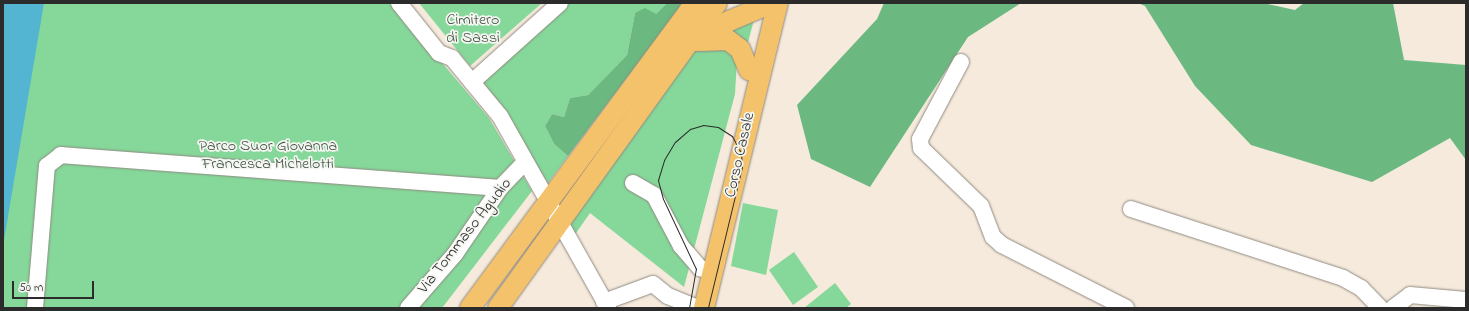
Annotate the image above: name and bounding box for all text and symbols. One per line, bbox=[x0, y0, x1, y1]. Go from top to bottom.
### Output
park label: Cimitero di Sassi bbox=[446, 10, 500, 48]
street label: Corso Casale bbox=[721, 111, 759, 199]
park label: Parco Suor Giovanna Francesca Michelotti bbox=[199, 136, 337, 174]
street label: Via Tommaso Agudio bbox=[414, 175, 516, 297]
scale bar bbox=[14, 273, 96, 299]
text: 50 m bbox=[19, 279, 43, 297]

